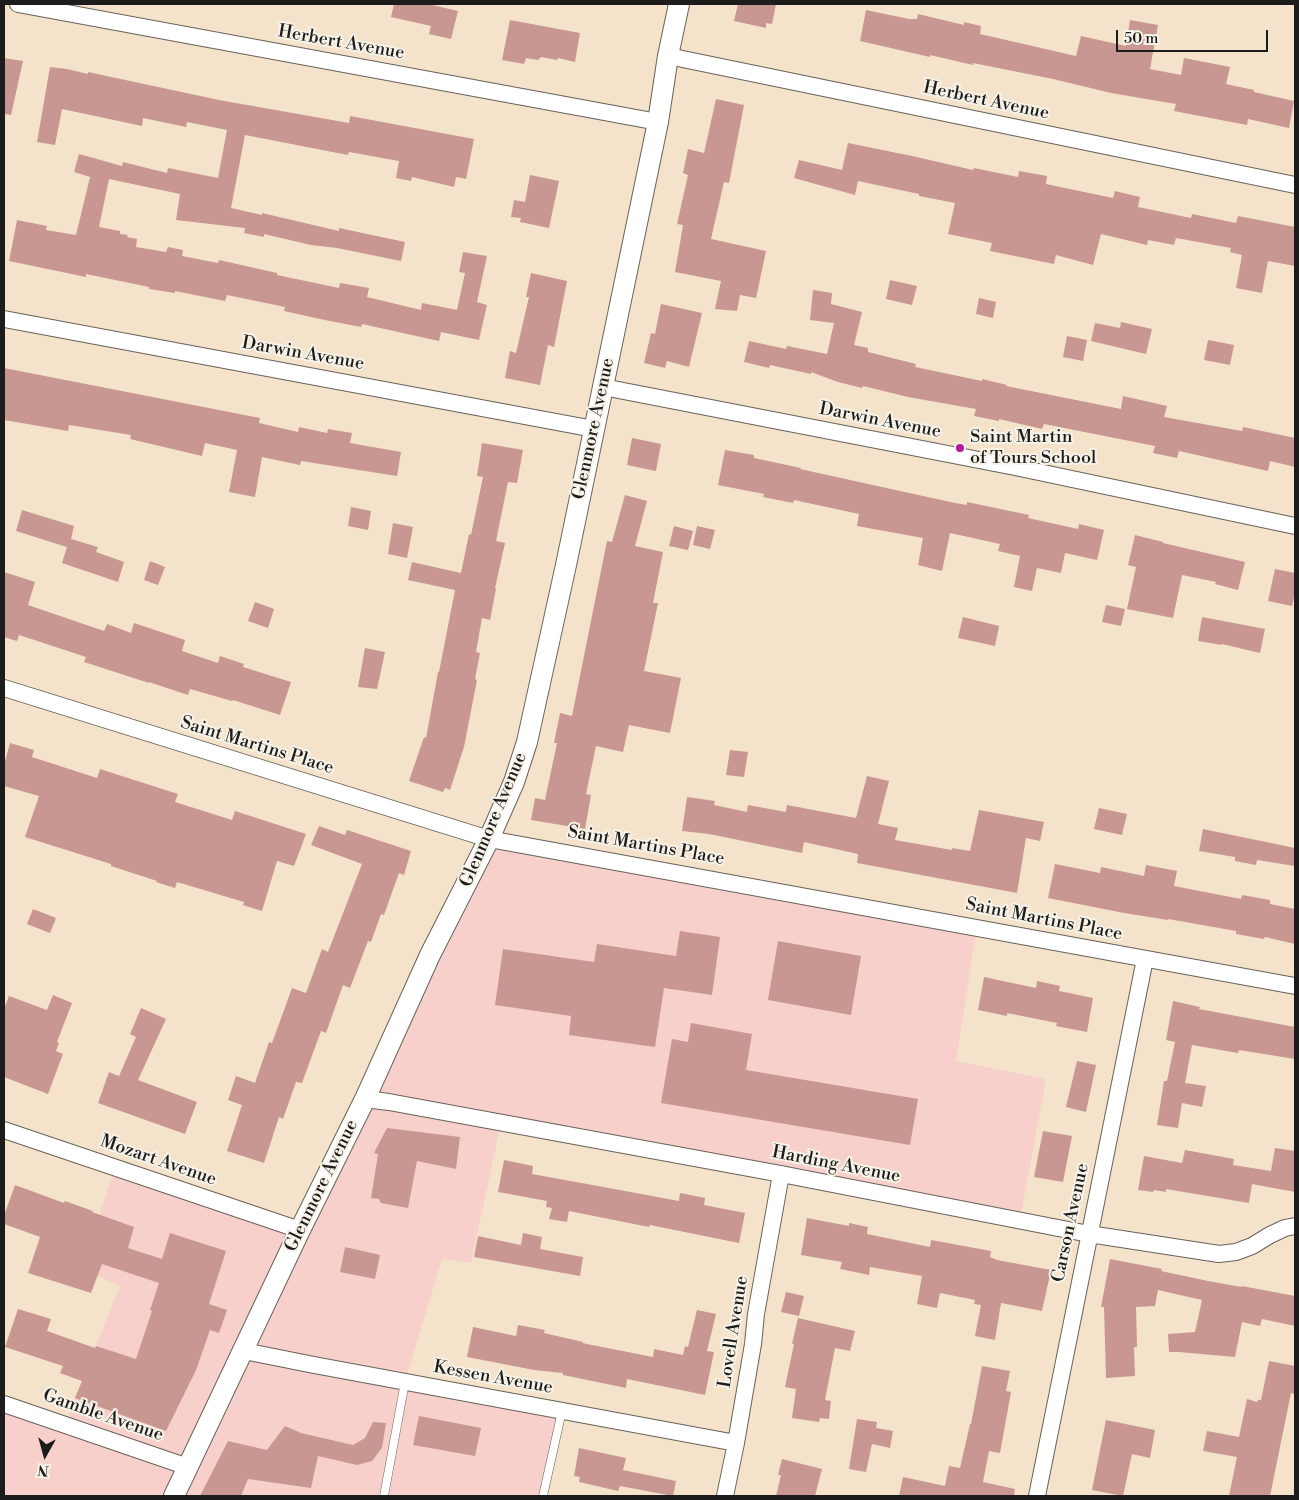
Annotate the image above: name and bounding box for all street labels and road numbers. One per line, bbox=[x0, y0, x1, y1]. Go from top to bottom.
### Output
street label: Herbert Avenue bbox=[276, 21, 406, 65]
street label: Herbert Avenue bbox=[921, 77, 1051, 125]
street label: Darwin Avenue bbox=[240, 333, 366, 375]
street label: Glenmore Avenue bbox=[568, 356, 620, 502]
street label: Darwin Avenue bbox=[817, 399, 943, 443]
street label: Saint Martins Place bbox=[178, 712, 336, 780]
street label: Glenmore Avenue bbox=[456, 749, 532, 891]
street label: Saint Martins Place bbox=[566, 822, 726, 870]
street label: Saint Martins Place bbox=[964, 894, 1124, 946]
street label: Glenmore Avenue bbox=[281, 1117, 363, 1255]
street label: Mozart Avenue bbox=[97, 1131, 219, 1191]
street label: Harding Avenue bbox=[770, 1142, 902, 1188]
street label: Carson Avenue bbox=[1048, 1162, 1094, 1284]
street label: Lovell Avenue bbox=[714, 1274, 754, 1390]
street label: Kessen Avenue bbox=[432, 1357, 554, 1399]
street label: Gamble Avenue bbox=[40, 1385, 166, 1447]

